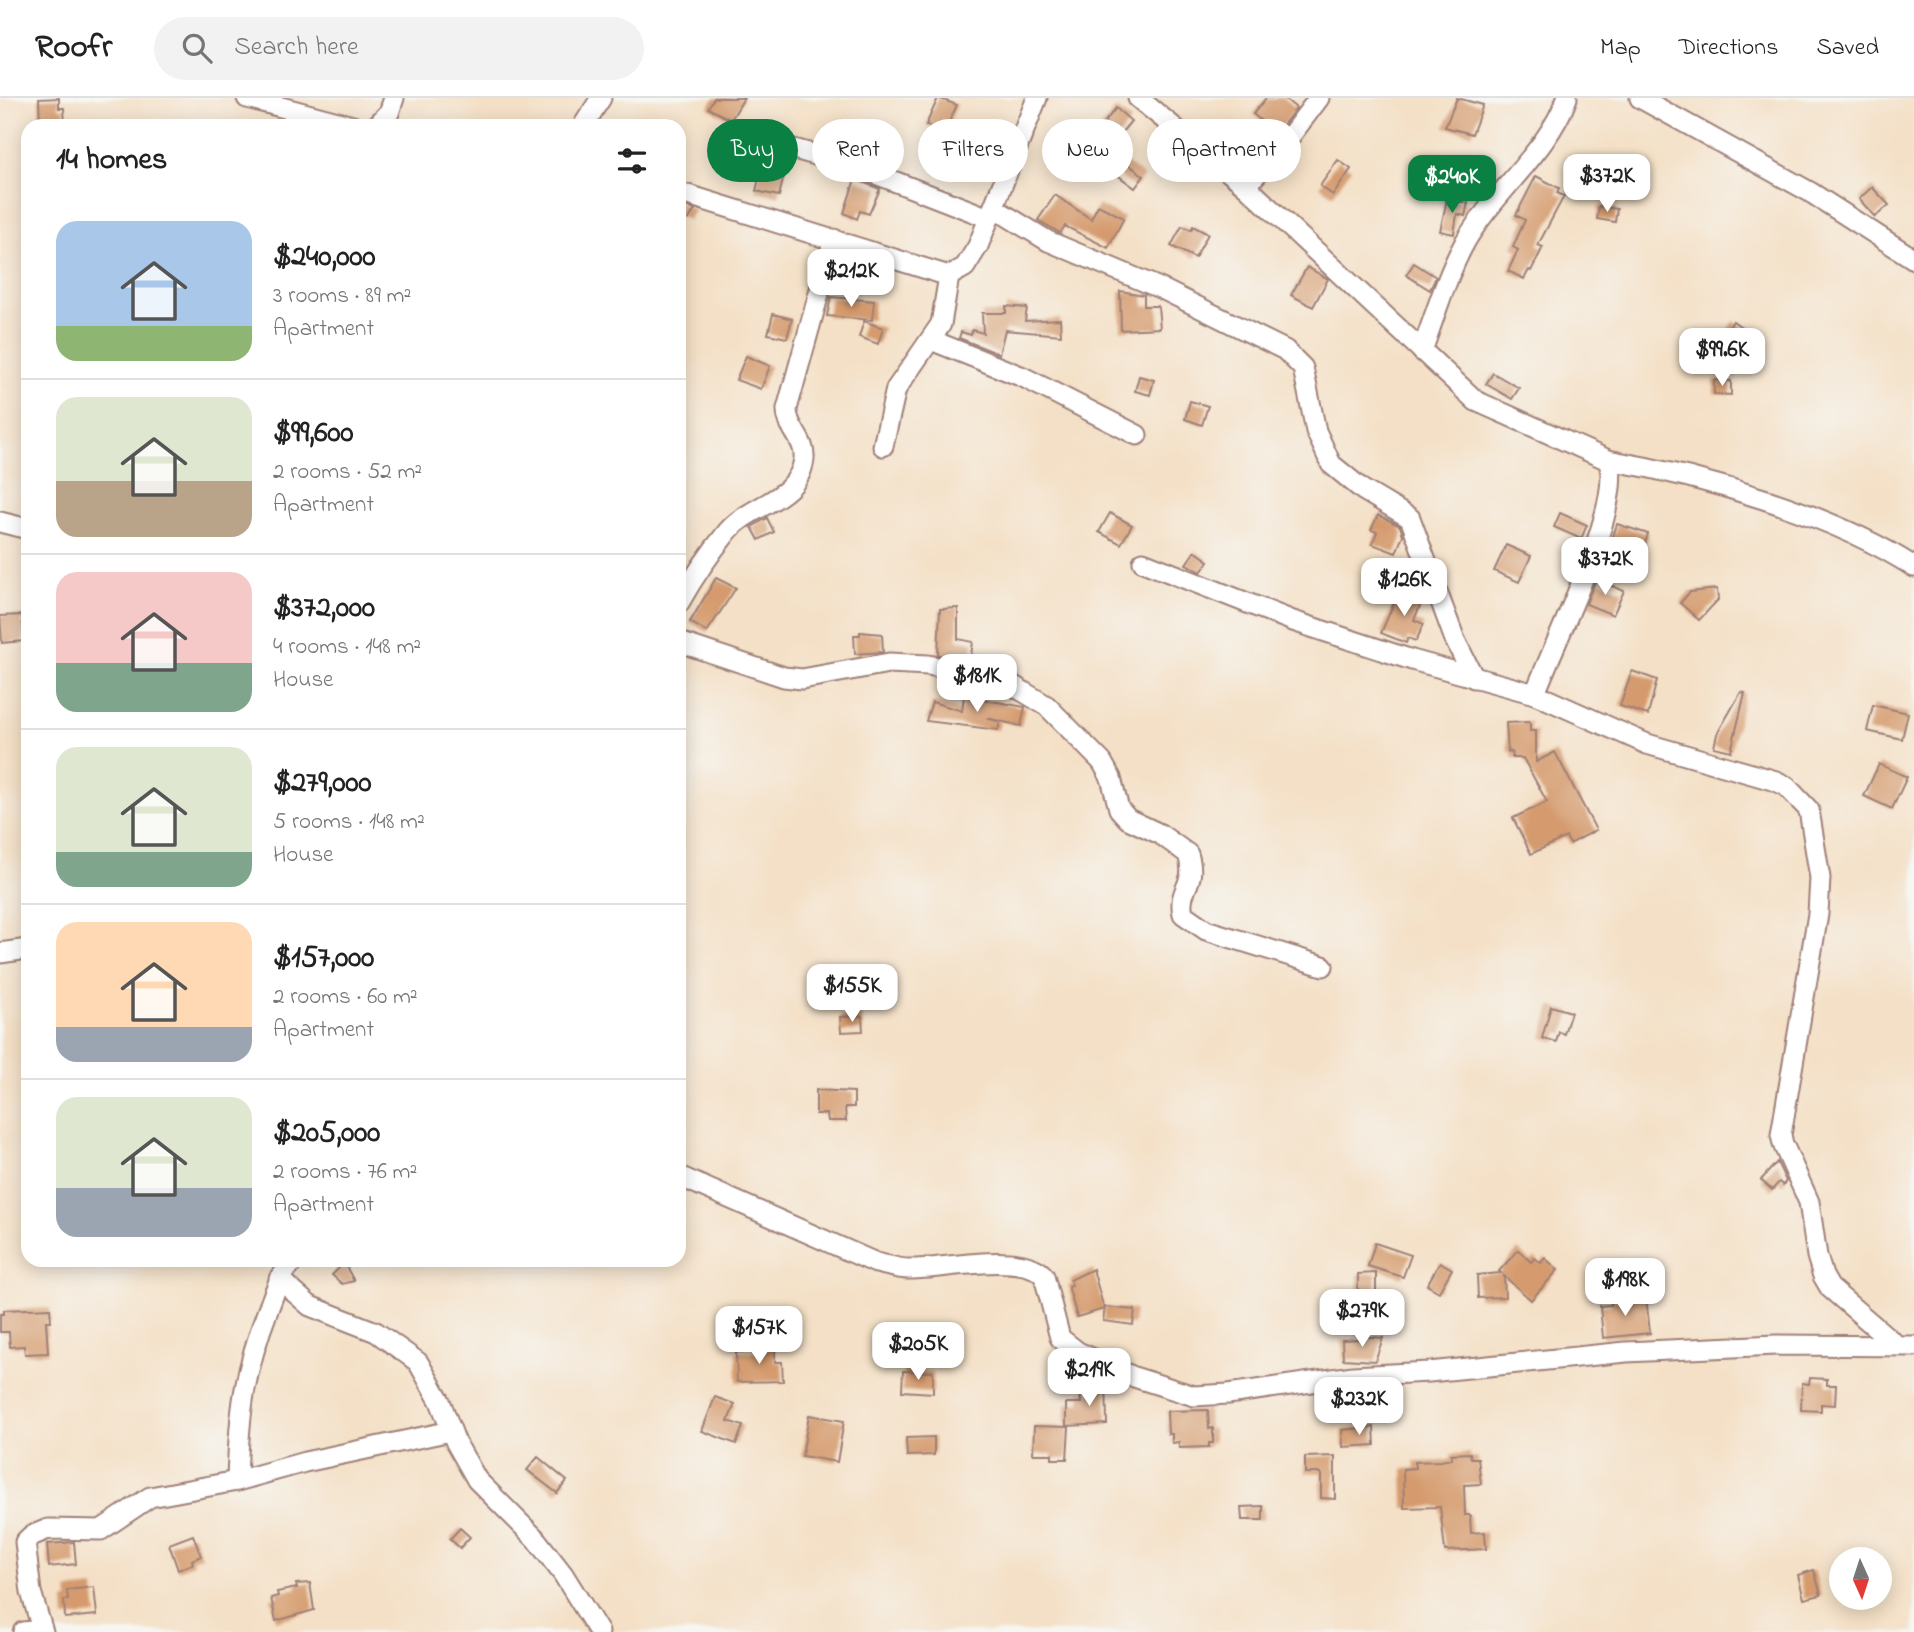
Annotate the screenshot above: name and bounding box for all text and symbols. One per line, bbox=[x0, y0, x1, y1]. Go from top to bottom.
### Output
search box bbox=[154, 17, 644, 80]
text: Roofr bbox=[35, 24, 112, 72]
icon: search bbox=[178, 29, 216, 67]
text: Search here bbox=[234, 29, 359, 67]
text: Map bbox=[1600, 31, 1641, 66]
text: Directions bbox=[1679, 31, 1778, 66]
text: Saved bbox=[1816, 31, 1879, 66]
chip: Buy bbox=[707, 119, 798, 182]
chip: Rent bbox=[812, 119, 904, 182]
chip: Filters bbox=[918, 119, 1028, 182]
chip: New bbox=[1042, 119, 1133, 182]
chip: Apartment bbox=[1147, 119, 1301, 182]
text: 14 homes bbox=[56, 139, 167, 183]
icon: filters bbox=[613, 142, 651, 180]
pin: $372K bbox=[1558, 155, 1656, 214]
pin: $240K bbox=[1403, 156, 1501, 215]
text: $372K bbox=[1579, 160, 1635, 193]
text: $240K bbox=[1424, 161, 1480, 194]
text: $240,000 bbox=[273, 236, 375, 280]
icon: home bbox=[112, 249, 196, 333]
pin: $212K bbox=[802, 250, 900, 309]
text: $212K bbox=[823, 255, 879, 288]
text: 3 rooms · 89 m² bbox=[273, 280, 411, 313]
text: Apartment bbox=[273, 313, 374, 346]
pin: $99.6K bbox=[1665, 328, 1779, 388]
text: $99.6K bbox=[1695, 334, 1749, 367]
text: $99,600 bbox=[273, 412, 354, 456]
icon: home bbox=[112, 425, 196, 509]
text: 2 rooms · 52 m² bbox=[273, 456, 422, 489]
text: Apartment bbox=[273, 489, 374, 522]
pin: $372K bbox=[1556, 538, 1654, 597]
text: $372K bbox=[1577, 543, 1633, 576]
pin: $126K bbox=[1355, 559, 1453, 618]
text: $126K bbox=[1377, 564, 1431, 597]
text: $372,000 bbox=[273, 587, 375, 631]
icon: home bbox=[112, 600, 196, 684]
text: 4 rooms · 148 m² bbox=[273, 631, 421, 664]
pin: $181K bbox=[928, 654, 1026, 714]
text: $181K bbox=[953, 660, 1001, 693]
text: House bbox=[273, 664, 333, 697]
text: $279,000 bbox=[273, 762, 372, 806]
icon: home bbox=[112, 775, 196, 859]
text: 5 rooms · 148 m² bbox=[273, 806, 425, 839]
text: House bbox=[273, 839, 333, 872]
text: $157,000 bbox=[273, 937, 374, 981]
icon: home bbox=[112, 950, 196, 1034]
pin: $155K bbox=[803, 964, 901, 1024]
text: $155K bbox=[823, 970, 881, 1003]
text: 2 rooms · 60 m² bbox=[273, 981, 418, 1014]
text: Apartment bbox=[273, 1014, 374, 1047]
text: $205,000 bbox=[273, 1112, 380, 1156]
icon: home bbox=[112, 1125, 196, 1209]
text: 2 rooms · 76 m² bbox=[273, 1156, 417, 1189]
text: Apartment bbox=[273, 1189, 374, 1222]
pin: $198K bbox=[1576, 1258, 1674, 1318]
text: $198K bbox=[1601, 1264, 1649, 1297]
pin: $279K bbox=[1313, 1290, 1411, 1349]
text: $279K bbox=[1336, 1295, 1388, 1328]
pin: $157K bbox=[710, 1306, 808, 1366]
text: $157K bbox=[731, 1312, 787, 1345]
pin: $205K bbox=[869, 1322, 967, 1382]
text: $205K bbox=[888, 1328, 948, 1361]
pin: $219K bbox=[1040, 1348, 1138, 1408]
text: $219K bbox=[1064, 1354, 1114, 1387]
pin: $232K bbox=[1310, 1378, 1408, 1437]
text: $232K bbox=[1330, 1383, 1388, 1416]
north arrow bbox=[1829, 1547, 1892, 1610]
map controls bbox=[1829, 1547, 1892, 1610]

